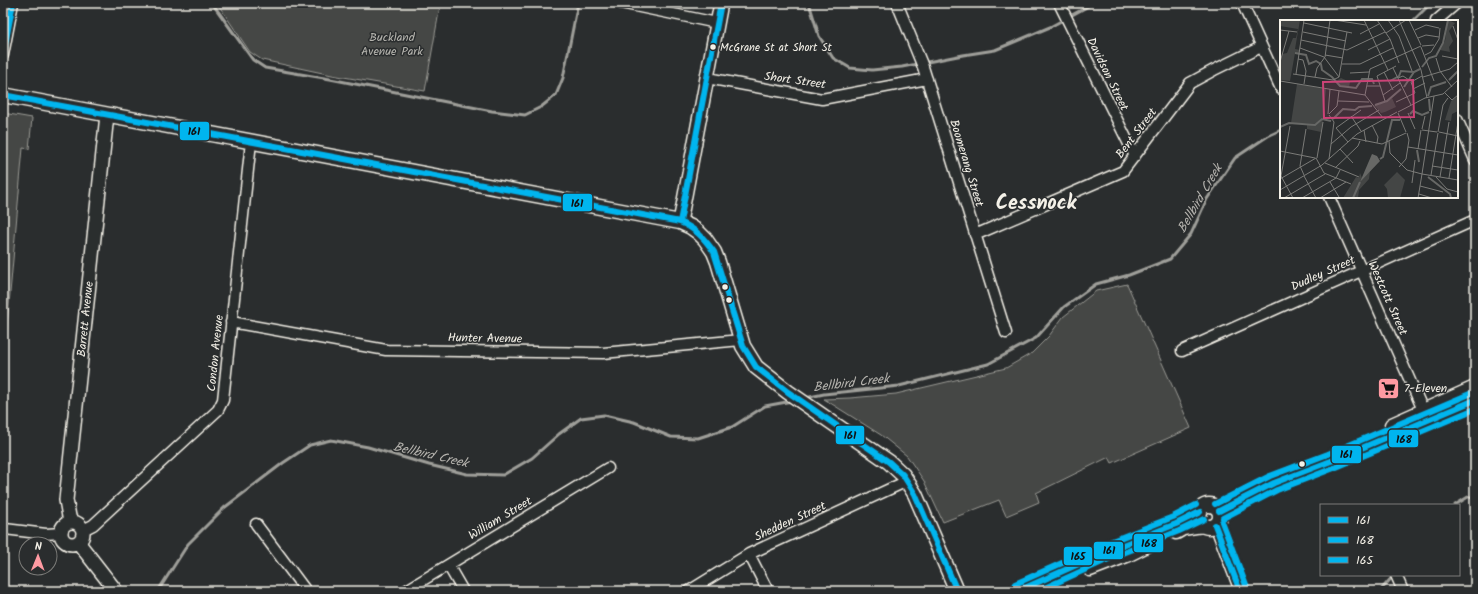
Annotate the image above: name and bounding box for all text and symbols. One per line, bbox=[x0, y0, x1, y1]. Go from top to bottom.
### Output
inset map bbox=[1280, 20, 1458, 198]
park label: Buckland Avenue Park bbox=[361, 28, 423, 61]
street label: Davidson Street bbox=[1082, 34, 1134, 114]
place label: McGrane St at Short St bbox=[720, 39, 833, 57]
marker: McGrane St at Short St bbox=[708, 42, 718, 52]
street label: Short Street bbox=[763, 67, 827, 94]
street label: Bent Street bbox=[1111, 104, 1162, 163]
street label: Boomerang Street bbox=[944, 117, 989, 209]
line badge: 161 bbox=[179, 121, 210, 141]
text: 161 bbox=[188, 123, 201, 141]
water label: Bellbird Creek bbox=[1172, 159, 1229, 237]
district label: Cessnock bbox=[996, 188, 1077, 220]
line badge: 161 bbox=[562, 193, 593, 212]
text: 161 bbox=[571, 195, 584, 213]
street label: Dudley Street bbox=[1288, 251, 1359, 296]
street label: Westcott Street bbox=[1363, 258, 1413, 339]
street label: Barrett Avenue bbox=[72, 280, 99, 358]
unlabelled marker bbox=[720, 282, 730, 292]
unlabelled marker bbox=[724, 295, 734, 305]
street label: Condon Avenue bbox=[202, 313, 229, 392]
street label: Hunter Avenue bbox=[448, 328, 523, 349]
water label: Bellbird Creek bbox=[812, 368, 892, 399]
supermarket icon: 7-Eleven bbox=[1376, 375, 1402, 401]
place label: 7-Eleven bbox=[1404, 379, 1447, 398]
line badge: 161 bbox=[835, 425, 865, 445]
text: 161 bbox=[844, 427, 857, 445]
line badge: 168 bbox=[1388, 429, 1419, 448]
text: 168 bbox=[1396, 431, 1412, 449]
water label: Bellbird Creek bbox=[391, 437, 472, 475]
line badge: 161 bbox=[1331, 445, 1362, 464]
text: 161 bbox=[1340, 446, 1353, 464]
unlabelled marker bbox=[1297, 459, 1307, 469]
street label: William Street bbox=[465, 492, 536, 545]
street label: Shedden Street bbox=[751, 496, 830, 546]
legend bbox=[1320, 504, 1460, 576]
text: 161 bbox=[1356, 511, 1370, 530]
text: 168 bbox=[1356, 531, 1374, 550]
line badge: 168 bbox=[1133, 533, 1164, 553]
text: 168 bbox=[1141, 535, 1157, 553]
north arrow bbox=[18, 536, 58, 576]
text: N bbox=[35, 538, 42, 556]
line badge: 161 bbox=[1093, 541, 1124, 560]
text: 161 bbox=[1103, 542, 1116, 560]
line badge: 165 bbox=[1063, 546, 1093, 566]
text: 165 bbox=[1071, 548, 1087, 566]
text: 165 bbox=[1356, 551, 1374, 570]

